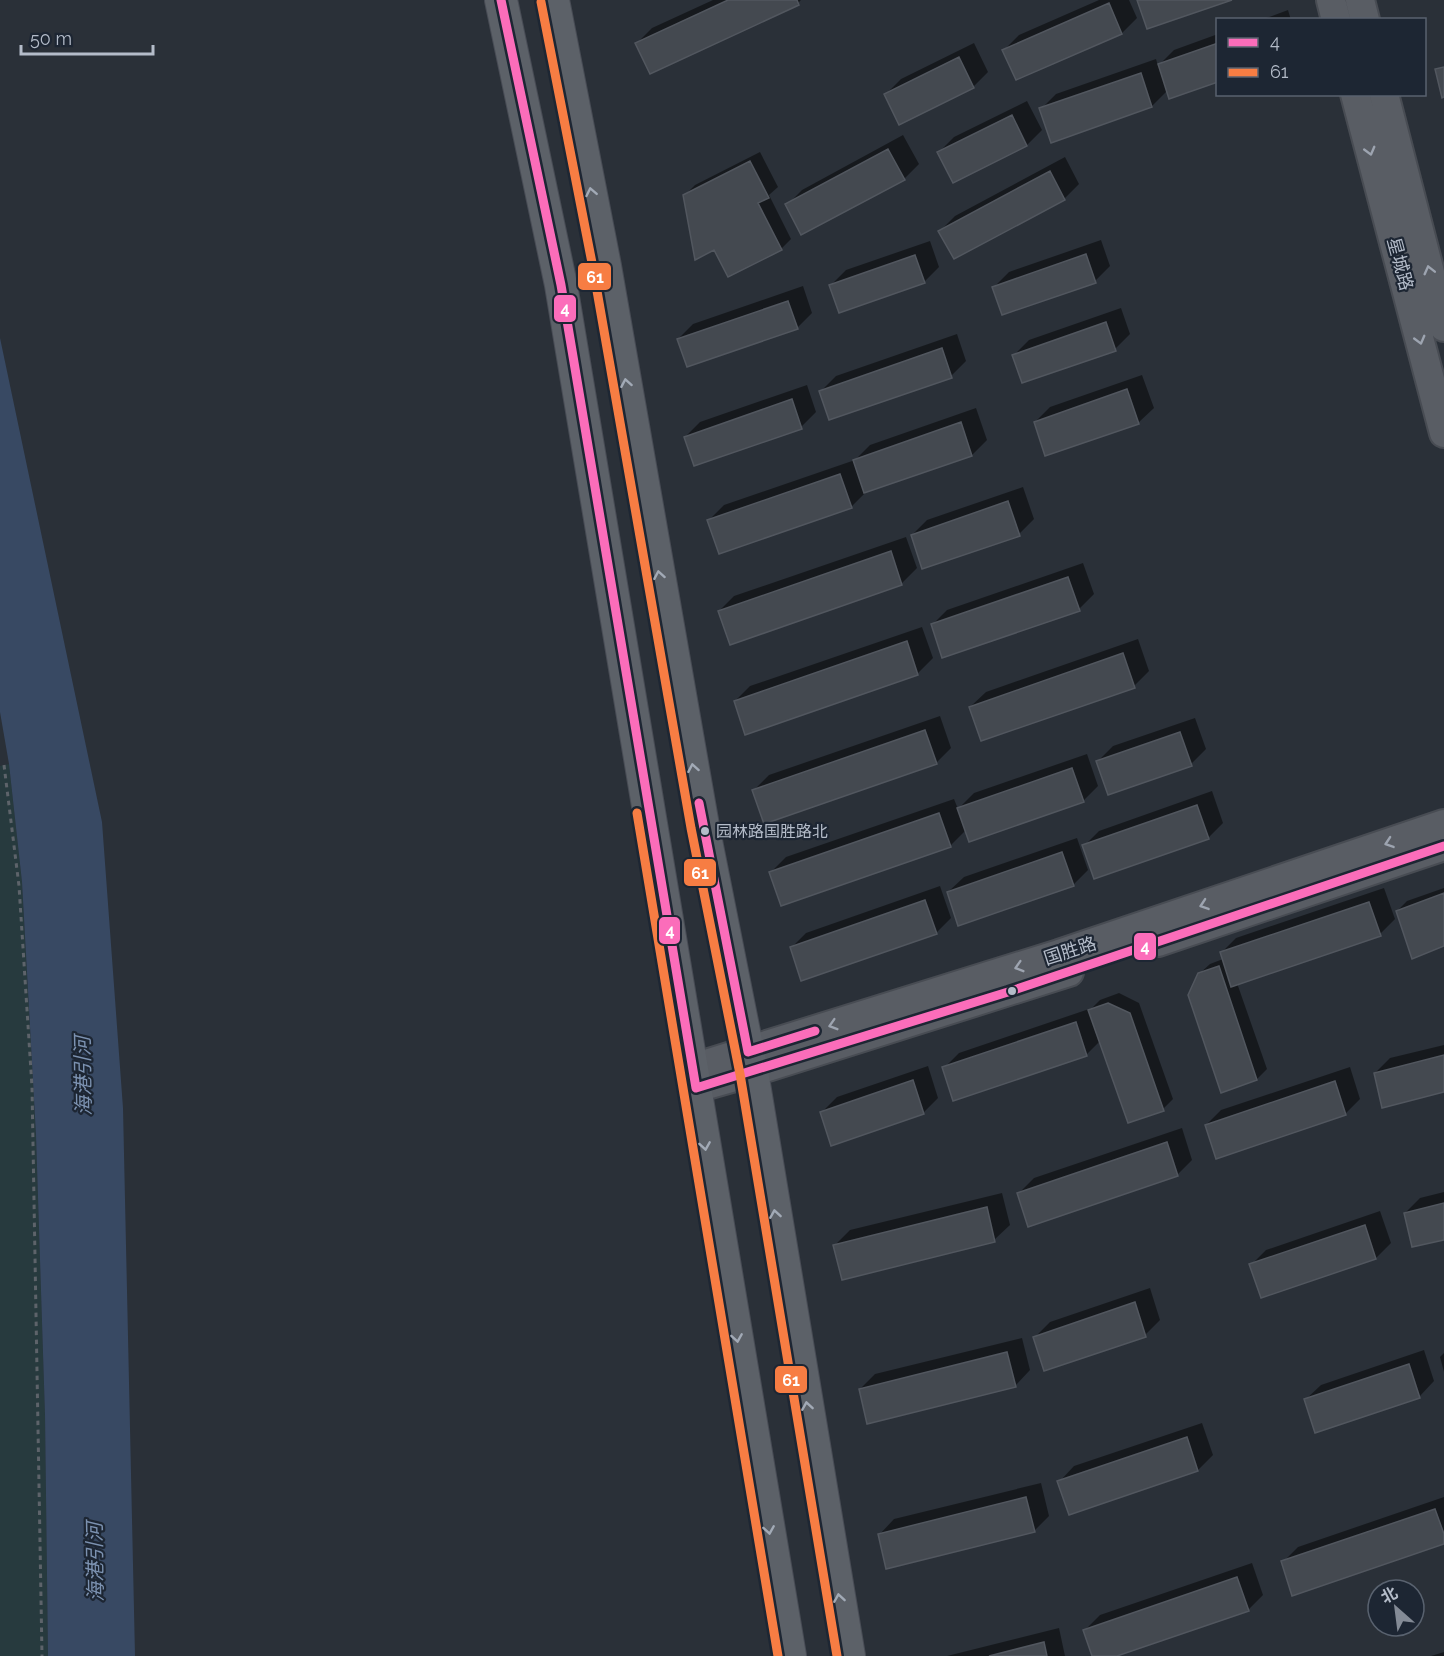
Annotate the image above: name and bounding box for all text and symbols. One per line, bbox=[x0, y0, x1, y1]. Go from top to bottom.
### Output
scale bar bbox=[21, 18, 153, 56]
legend bbox=[1216, 18, 1426, 96]
text: 50 m bbox=[30, 28, 72, 49]
text: 4 bbox=[1270, 31, 1280, 52]
text: 61 bbox=[1270, 61, 1289, 82]
one-way arrow bbox=[1363, 146, 1376, 156]
one-way arrow bbox=[585, 187, 598, 197]
street label: 星城路 bbox=[1383, 235, 1418, 293]
line badge: 61 bbox=[577, 262, 612, 291]
one-way arrow bbox=[1424, 265, 1437, 275]
text: 61 bbox=[586, 268, 604, 287]
line badge: 4 bbox=[553, 294, 577, 323]
text: 4 bbox=[560, 299, 570, 318]
one-way arrow bbox=[1413, 334, 1425, 345]
one-way arrow bbox=[620, 379, 632, 388]
one-way arrow bbox=[653, 571, 666, 581]
one-way arrow bbox=[687, 763, 699, 772]
place label: 园林路国胜路北 bbox=[716, 822, 828, 841]
marker: 园林路国胜路北 bbox=[699, 825, 711, 837]
one-way arrow bbox=[1384, 835, 1395, 848]
line badge: 61 bbox=[683, 858, 717, 887]
text: 61 bbox=[691, 864, 709, 883]
one-way arrow bbox=[1199, 898, 1210, 911]
line badge: 4 bbox=[658, 916, 681, 945]
text: 4 bbox=[665, 921, 675, 940]
street label: 国胜路 bbox=[1041, 932, 1099, 969]
line badge: 4 bbox=[1133, 932, 1157, 961]
text: 4 bbox=[1140, 937, 1150, 956]
one-way arrow bbox=[1014, 960, 1025, 972]
unlabelled marker bbox=[1006, 985, 1018, 997]
one-way arrow bbox=[828, 1018, 839, 1030]
water label: 海港引河 bbox=[70, 1032, 96, 1116]
one-way arrow bbox=[699, 1141, 711, 1150]
one-way arrow bbox=[770, 1209, 782, 1218]
one-way arrow bbox=[731, 1333, 743, 1343]
line badge: 61 bbox=[774, 1365, 808, 1394]
text: 61 bbox=[782, 1371, 800, 1390]
one-way arrow bbox=[802, 1401, 814, 1411]
water label: 海港引河 bbox=[82, 1518, 108, 1602]
one-way arrow bbox=[763, 1526, 775, 1535]
north arrow bbox=[1366, 1578, 1426, 1638]
text: 北 bbox=[1378, 1583, 1401, 1607]
one-way arrow bbox=[834, 1594, 846, 1603]

